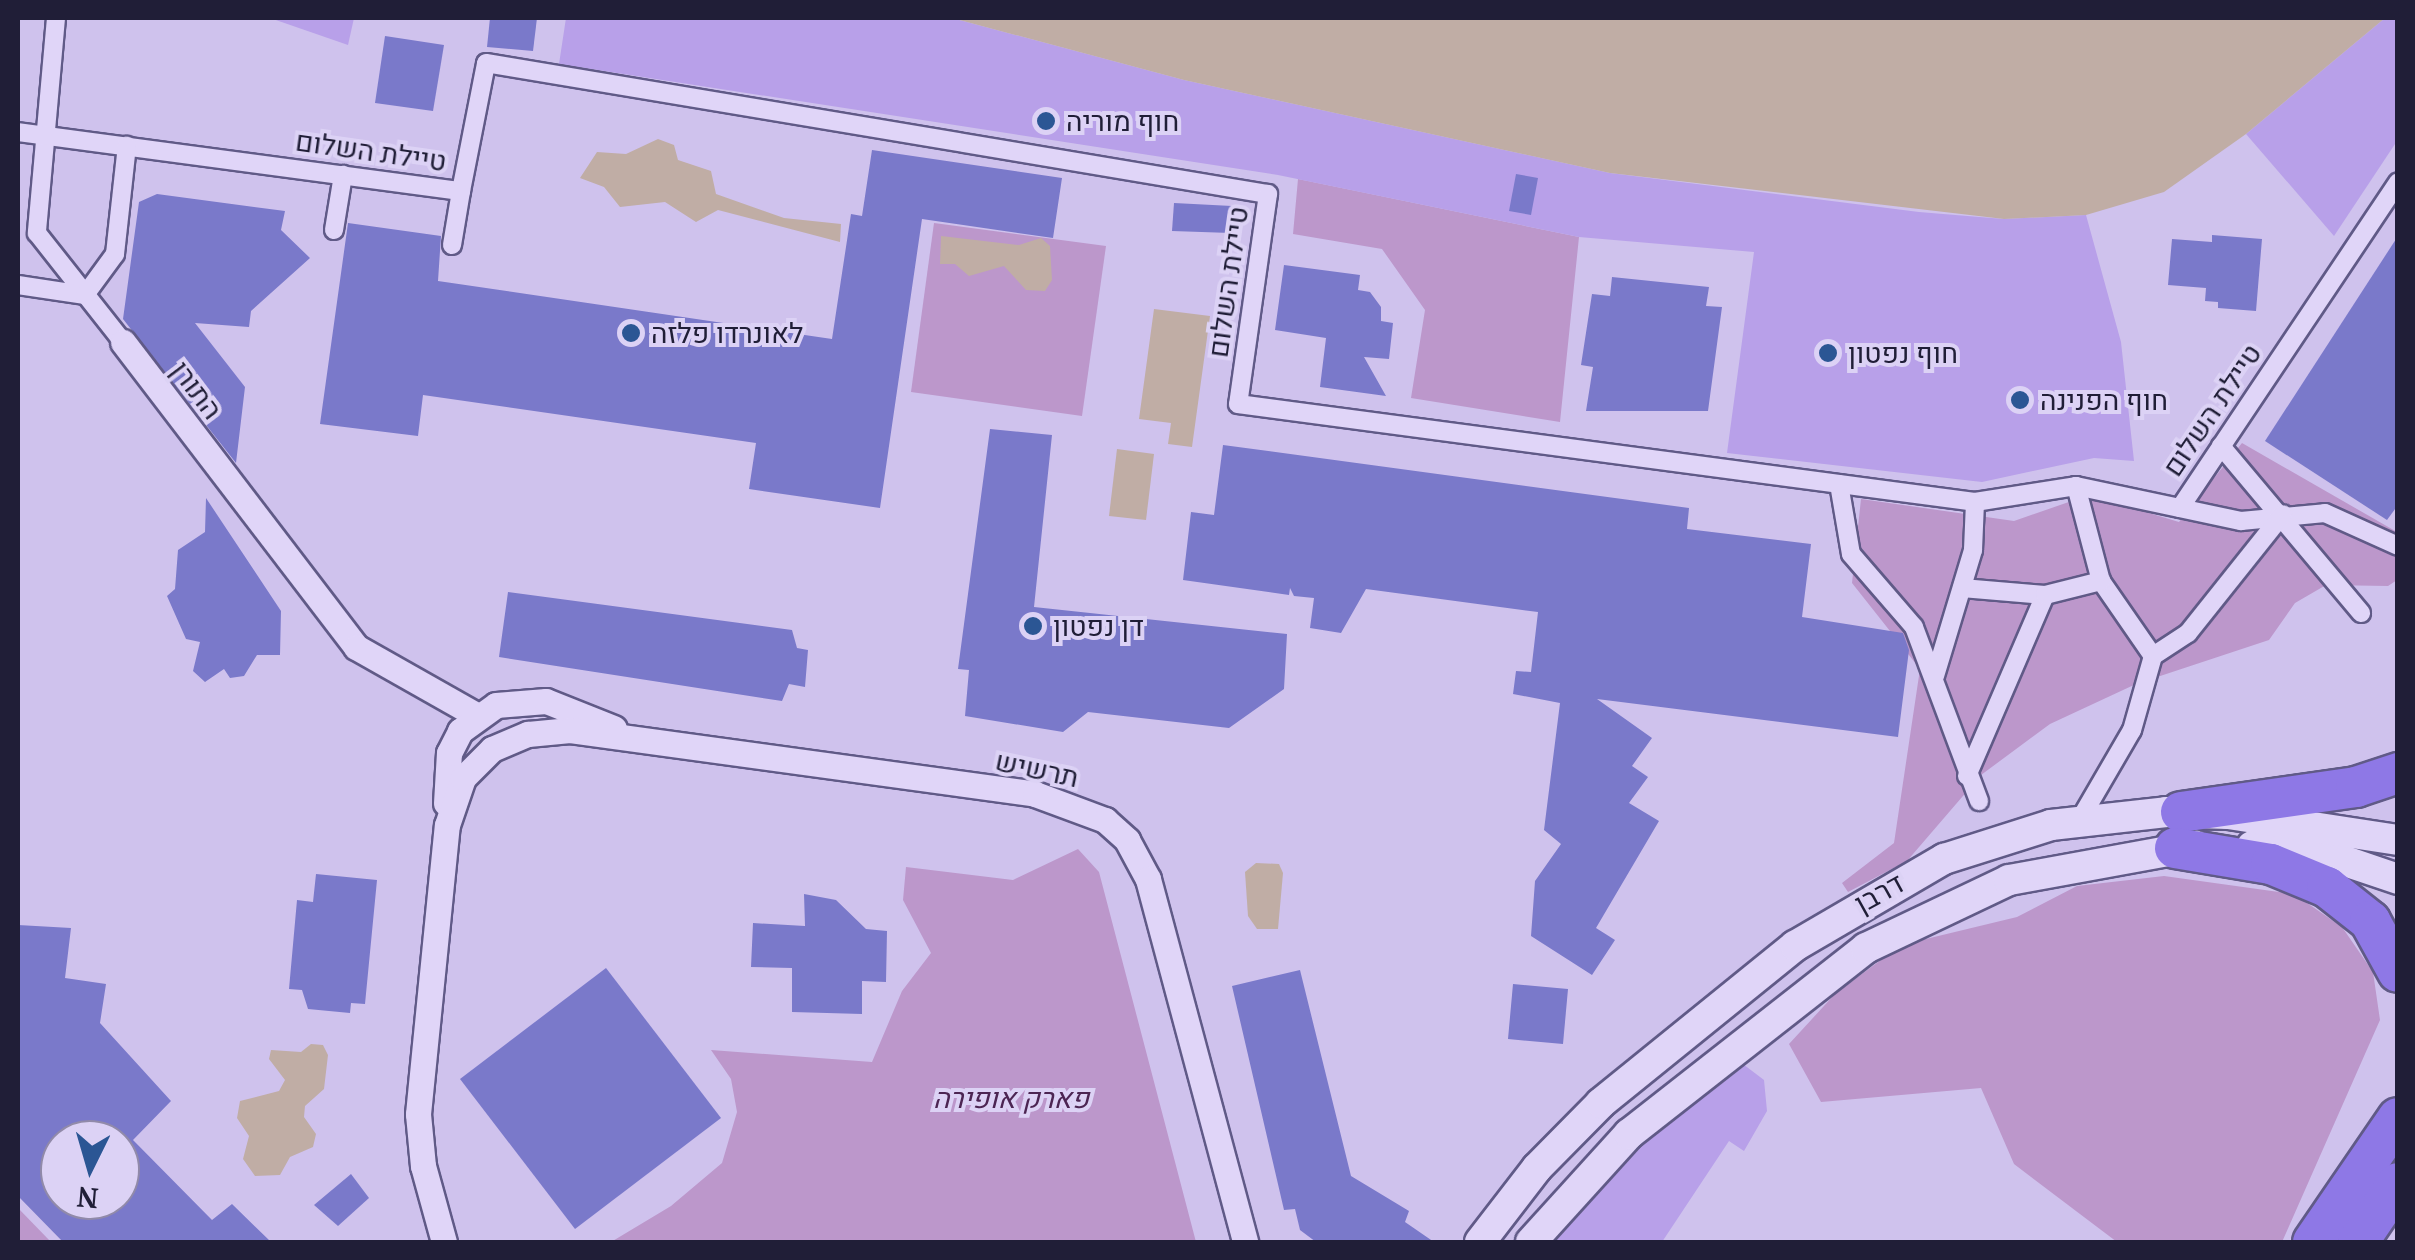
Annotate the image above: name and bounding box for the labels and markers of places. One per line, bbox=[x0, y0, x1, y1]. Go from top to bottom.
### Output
place label: חוף מוריה bbox=[1066, 104, 1179, 138]
marker: חוף מוריה bbox=[1035, 110, 1057, 132]
place label: לאונרדו פלזה bbox=[651, 316, 803, 350]
marker: לאונרדו פלזה bbox=[620, 322, 642, 344]
place label: חוף נפטון bbox=[1848, 336, 1958, 370]
marker: חוף נפטון bbox=[1817, 342, 1839, 364]
place label: חוף הפנינה bbox=[2040, 383, 2168, 417]
marker: חוף הפנינה bbox=[2009, 389, 2031, 411]
place label: דן נפטון bbox=[1053, 609, 1144, 643]
marker: דן נפטון bbox=[1022, 615, 1044, 637]

